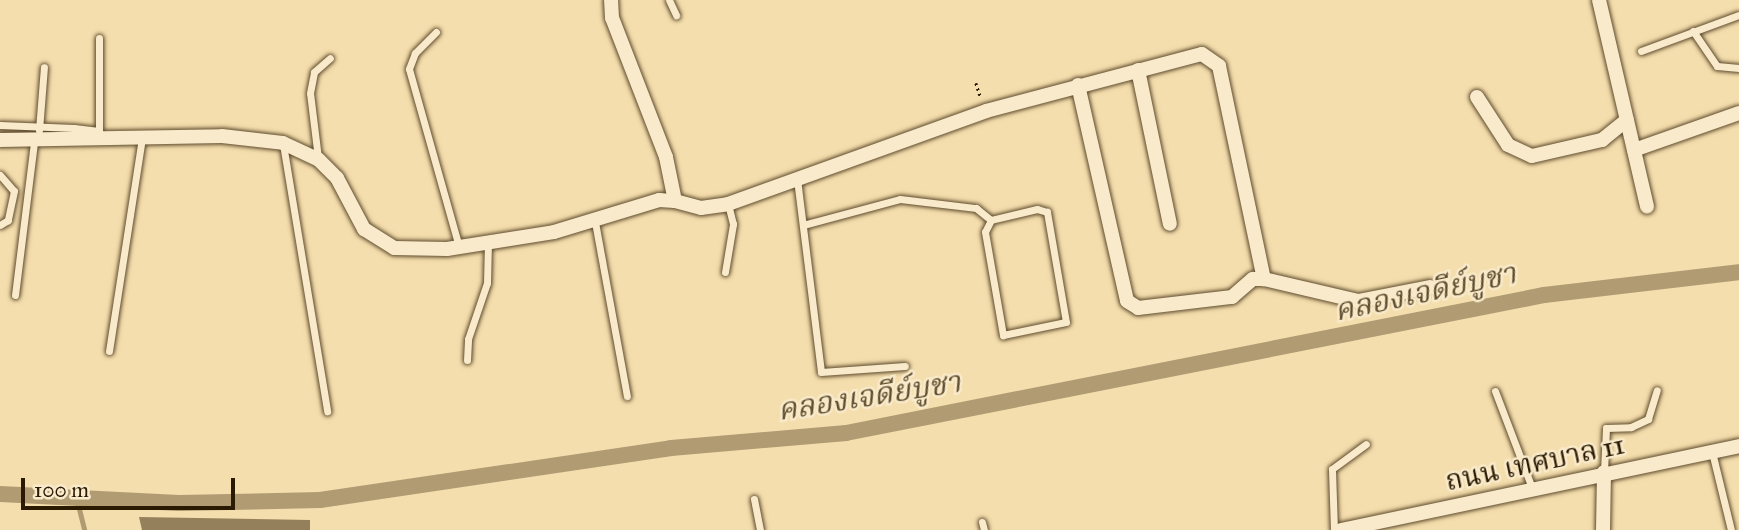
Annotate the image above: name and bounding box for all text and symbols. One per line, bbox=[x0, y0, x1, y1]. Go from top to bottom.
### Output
water label: คลองเจดีย์บูชา bbox=[1331, 255, 1519, 329]
water label: คลองเจดีย์บูชา bbox=[775, 364, 963, 428]
street label: ถนน เทศบาล 11 bbox=[1442, 428, 1628, 498]
scale bar bbox=[24, 463, 238, 507]
text: 100 m bbox=[34, 477, 89, 503]

